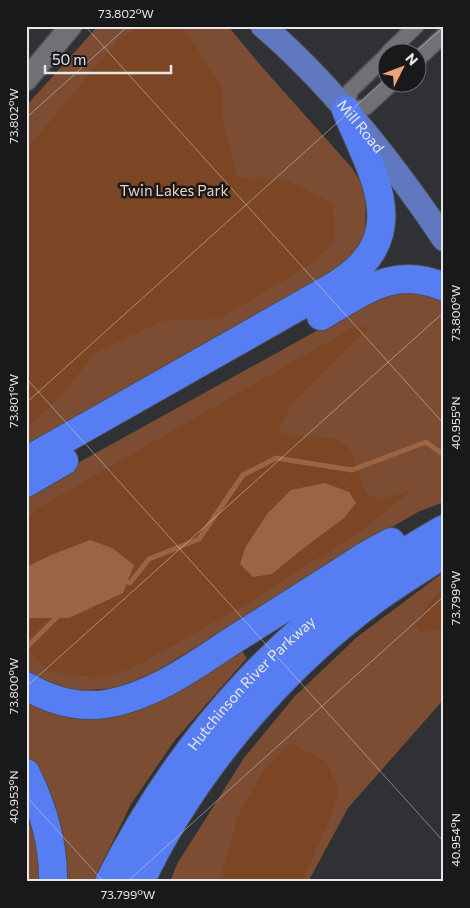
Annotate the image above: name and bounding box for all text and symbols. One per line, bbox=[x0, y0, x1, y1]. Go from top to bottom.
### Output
text: 73.802°W bbox=[98, 6, 154, 20]
scale bar bbox=[45, 42, 171, 74]
north arrow bbox=[378, 42, 428, 92]
text: N bbox=[402, 49, 422, 69]
text: 50 m bbox=[52, 50, 86, 68]
text: 73.802°W bbox=[6, 88, 20, 144]
street label: Mill Road bbox=[334, 96, 388, 156]
park label: Twin Lakes Park bbox=[119, 181, 229, 199]
text: 73.800°W bbox=[448, 285, 462, 341]
text: 73.801°W bbox=[6, 374, 20, 428]
text: 40.955°N bbox=[448, 396, 462, 450]
text: 73.799°W bbox=[448, 571, 462, 625]
street label: Hutchinson River Parkway bbox=[183, 612, 319, 754]
text: 73.800°W bbox=[6, 658, 20, 714]
text: 40.953°N bbox=[6, 770, 20, 824]
text: 40.954°N bbox=[448, 813, 462, 867]
text: 73.799°W bbox=[101, 887, 155, 901]

